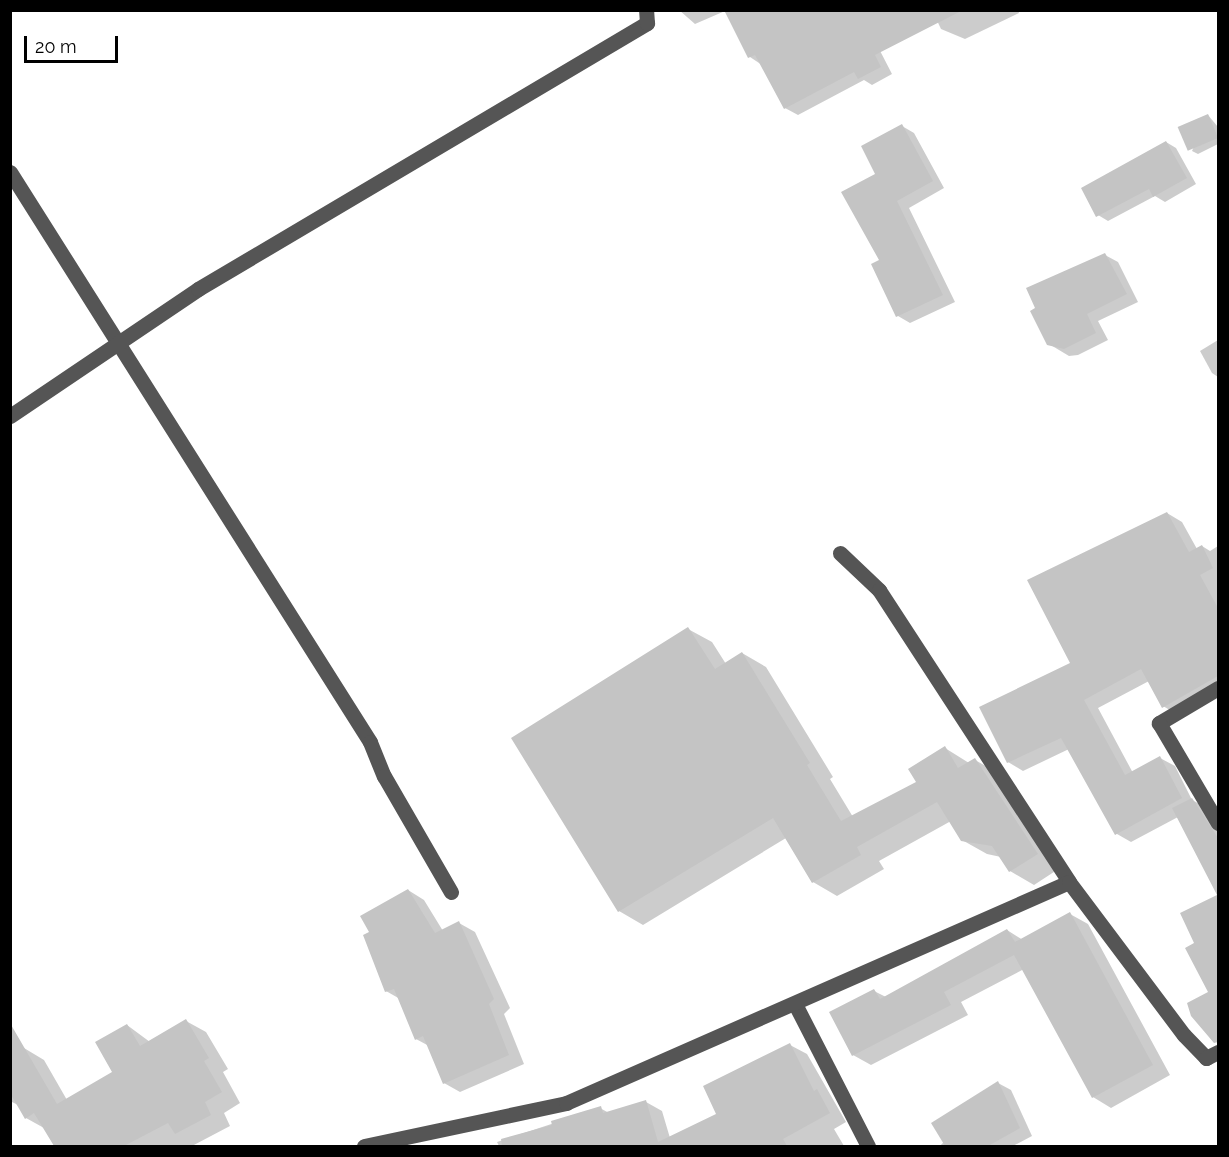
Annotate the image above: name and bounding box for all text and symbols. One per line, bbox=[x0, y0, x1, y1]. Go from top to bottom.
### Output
scale bar bbox=[27, 24, 122, 62]
text: 20 m bbox=[35, 36, 77, 57]

